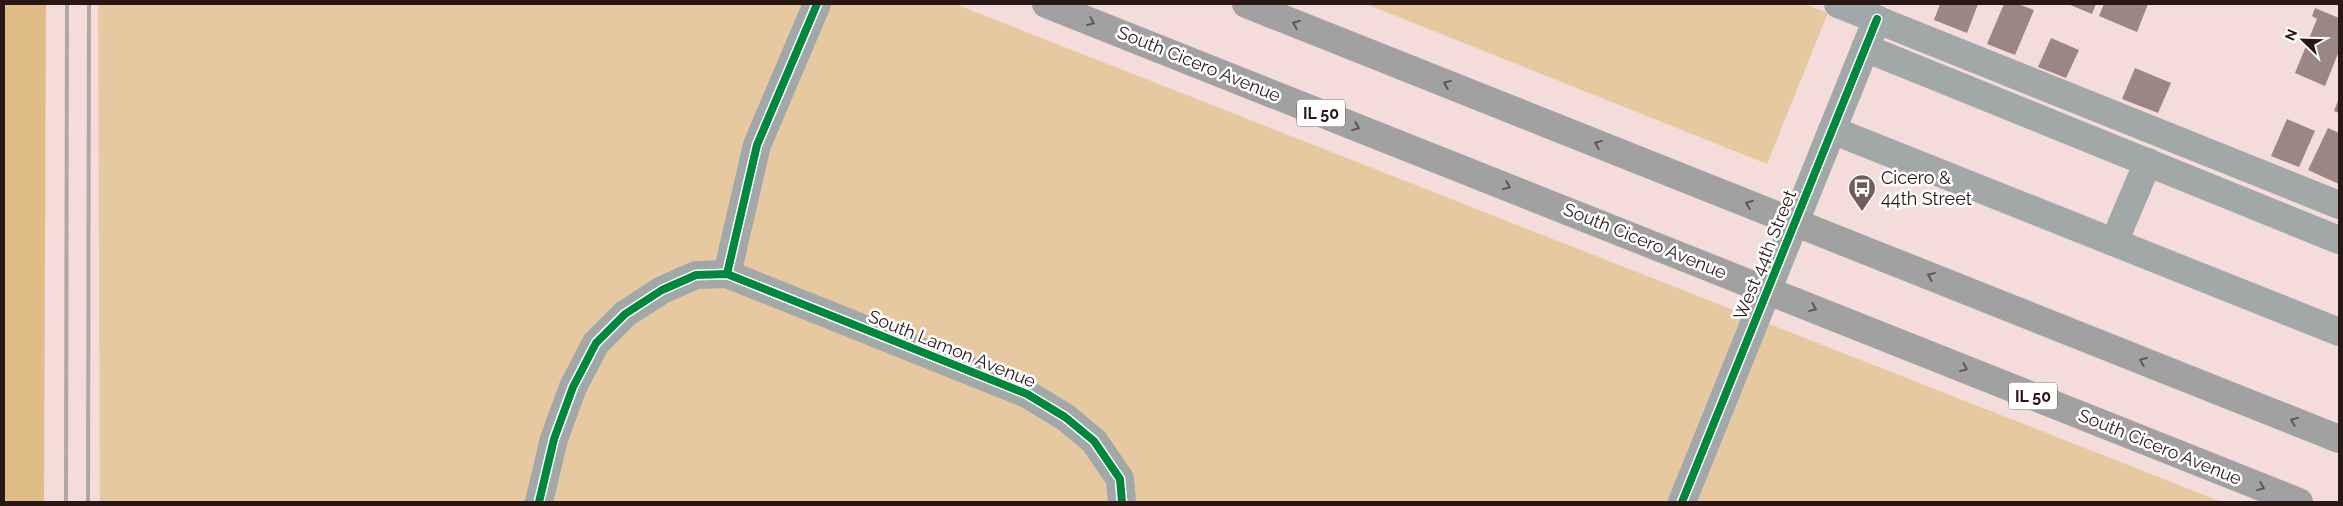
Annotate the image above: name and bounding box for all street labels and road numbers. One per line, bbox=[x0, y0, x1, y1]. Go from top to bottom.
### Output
street label: South Cicero Avenue bbox=[1115, 21, 1284, 106]
road number: IL 50 bbox=[1297, 100, 1345, 126]
street label: West 44th Street bbox=[1729, 187, 1800, 323]
street label: South Cicero Avenue bbox=[1561, 198, 1730, 283]
street label: South Lamon Avenue bbox=[865, 305, 1039, 392]
road number: IL 50 bbox=[2009, 382, 2057, 410]
street label: South Cicero Avenue bbox=[2076, 404, 2245, 489]

